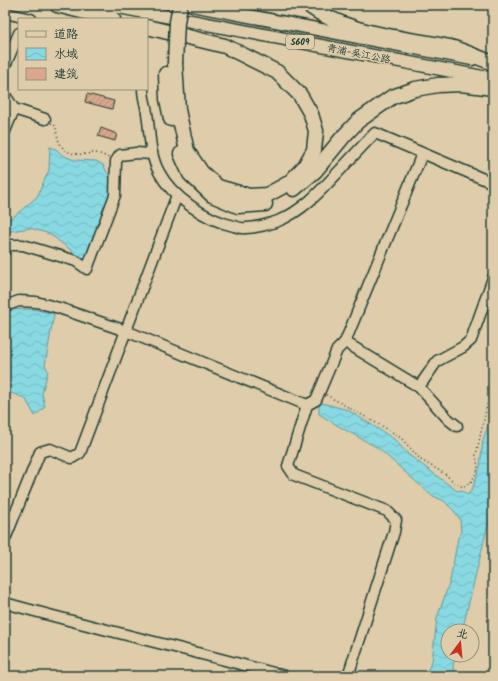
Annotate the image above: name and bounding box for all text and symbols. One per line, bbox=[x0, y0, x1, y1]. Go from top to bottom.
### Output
legend bbox=[18, 18, 148, 90]
text: 道路 bbox=[54, 25, 78, 44]
road number: S609 bbox=[286, 35, 314, 49]
street label: 青浦-吴江公路 bbox=[326, 40, 392, 68]
text: 水域 bbox=[54, 45, 78, 64]
text: 建筑 bbox=[54, 65, 78, 84]
north arrow bbox=[440, 623, 480, 663]
text: 北 bbox=[455, 624, 470, 645]

